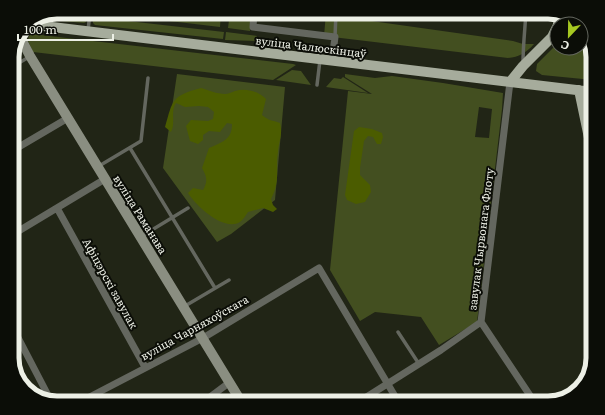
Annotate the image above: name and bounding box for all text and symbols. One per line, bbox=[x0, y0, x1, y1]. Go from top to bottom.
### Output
scale bar bbox=[18, 16, 113, 42]
north arrow bbox=[549, 16, 589, 56]
text: 100 m bbox=[24, 20, 57, 38]
street label: вуліца Чалюскінцаў bbox=[255, 31, 368, 61]
text: С bbox=[558, 37, 571, 55]
street label: завулак Чырвонага Флоту bbox=[463, 166, 497, 311]
street label: вуліца Раманава bbox=[110, 171, 172, 257]
street label: Афіцэрскі завулак bbox=[79, 235, 143, 332]
street label: вуліца Чарняхоўскага bbox=[137, 291, 251, 363]

